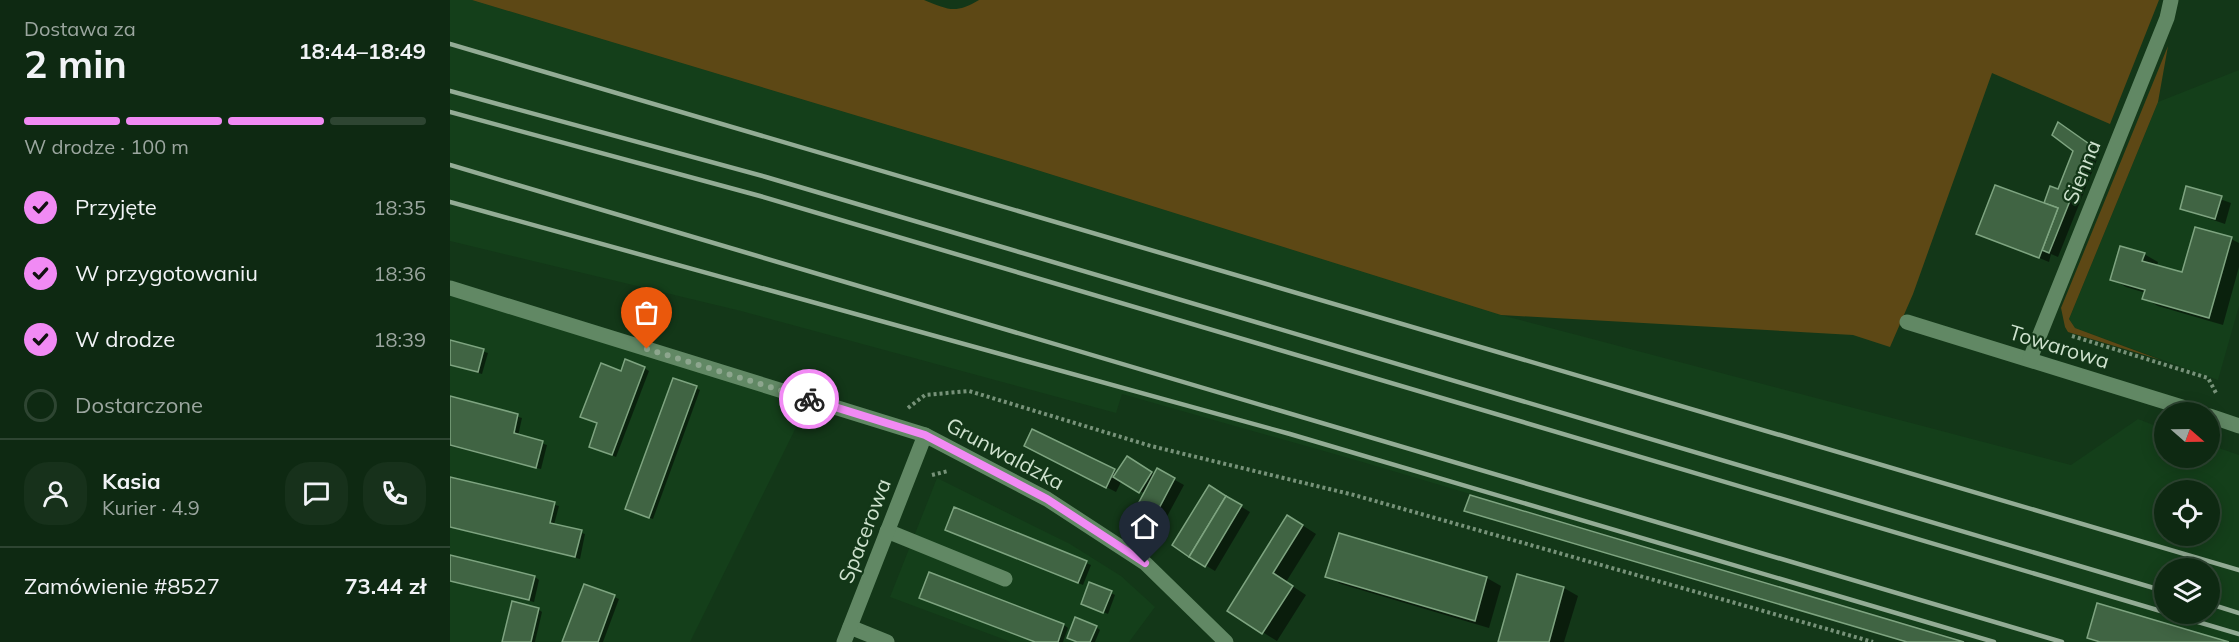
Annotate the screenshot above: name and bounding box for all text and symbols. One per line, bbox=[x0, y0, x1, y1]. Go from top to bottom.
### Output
text: Dostawa za bbox=[24, 16, 136, 41]
text: 18:44–18:49 bbox=[298, 37, 426, 65]
text: 2 min bbox=[24, 39, 127, 88]
text: W drodze · 100 m bbox=[24, 134, 189, 159]
street label: Sienna bbox=[2057, 136, 2106, 207]
icon: check bbox=[24, 191, 57, 224]
text: Przyjęte bbox=[75, 193, 157, 221]
text: 18:35 bbox=[373, 195, 426, 220]
icon: check bbox=[24, 257, 57, 290]
text: W przygotowaniu bbox=[75, 259, 258, 287]
text: 18:36 bbox=[373, 261, 426, 286]
pin bbox=[621, 287, 672, 349]
icon: bag bbox=[630, 296, 663, 329]
street label: Towarowa bbox=[2006, 318, 2113, 374]
icon: check bbox=[24, 323, 57, 356]
text: W drodze bbox=[75, 325, 175, 353]
text: 18:39 bbox=[373, 327, 426, 352]
courier bbox=[779, 369, 839, 429]
icon: bike bbox=[793, 383, 826, 416]
text: Dostarczone bbox=[75, 391, 203, 419]
north arrow bbox=[2154, 402, 2220, 468]
map controls bbox=[2154, 402, 2220, 624]
street label: Grunwaldzka bbox=[942, 411, 1069, 495]
button: person bbox=[24, 462, 87, 525]
button: chat bbox=[285, 462, 348, 525]
button: phone bbox=[363, 462, 426, 525]
text: Kasia bbox=[102, 467, 161, 495]
street label: Spacerowa bbox=[832, 475, 896, 587]
button: locate bbox=[2154, 480, 2220, 546]
text: Kurier · 4.9 bbox=[102, 495, 200, 520]
pin bbox=[1119, 501, 1170, 563]
icon: home bbox=[1128, 510, 1161, 543]
button: layers bbox=[2154, 558, 2220, 624]
text: Zamówienie #8527 bbox=[24, 572, 220, 600]
text: 73.44 zł bbox=[344, 572, 426, 600]

